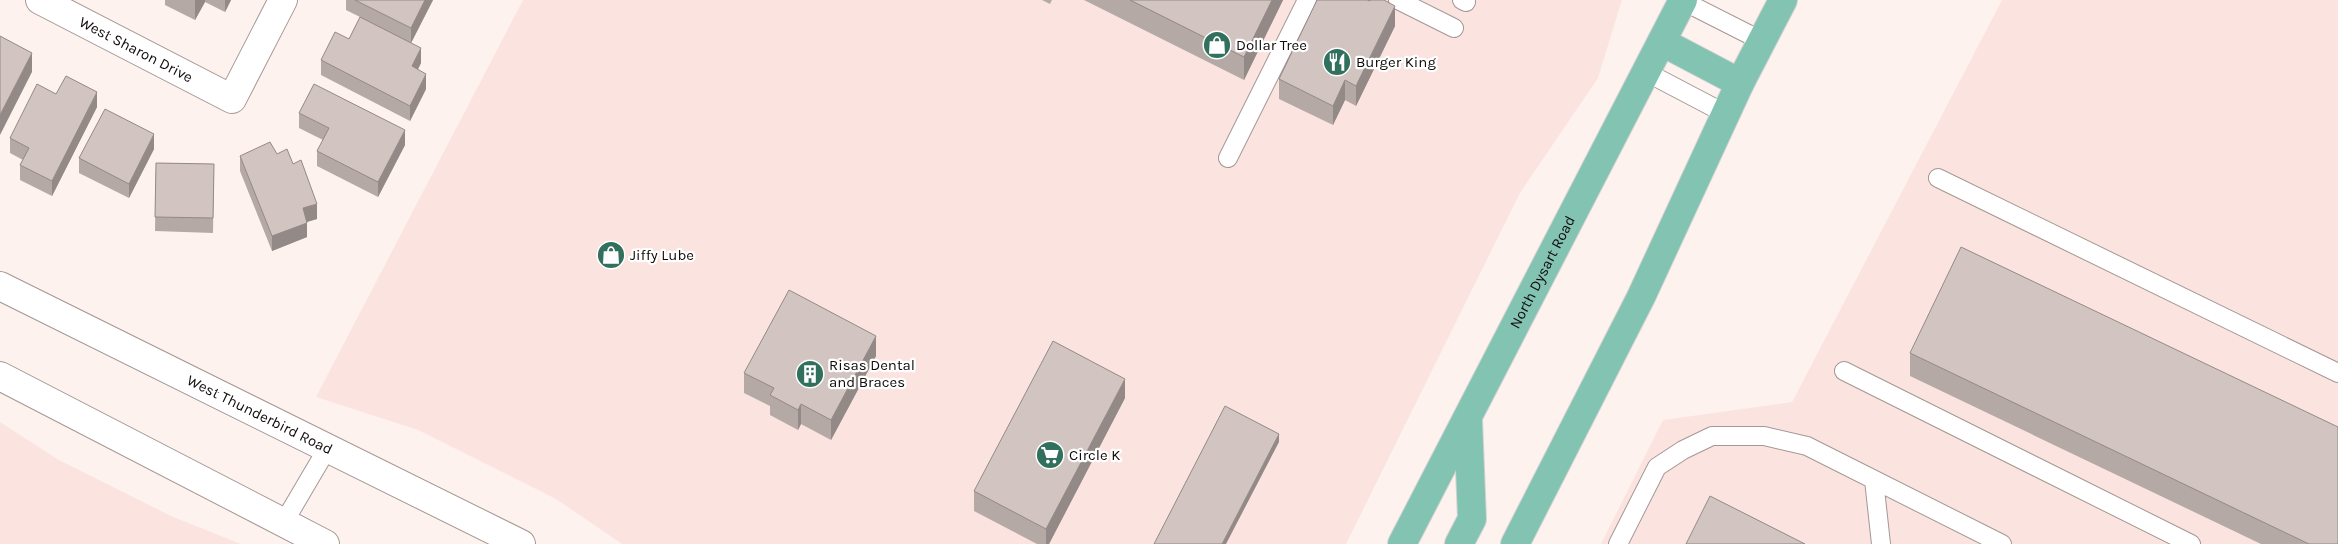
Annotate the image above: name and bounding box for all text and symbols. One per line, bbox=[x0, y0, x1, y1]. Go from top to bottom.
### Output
street label: West Sharon Drive bbox=[76, 13, 196, 86]
shop icon: Dollar Tree bbox=[1202, 30, 1232, 60]
place label: Dollar Tree bbox=[1236, 36, 1307, 54]
restaurant icon: Burger King bbox=[1322, 47, 1352, 77]
place label: Burger King bbox=[1356, 53, 1436, 71]
street label: North Dysart Road bbox=[1506, 213, 1579, 332]
shop icon: Jiffy Lube bbox=[596, 240, 626, 270]
place label: Jiffy Lube bbox=[630, 246, 694, 264]
place label: Risas Dental and Braces bbox=[829, 356, 915, 391]
building icon: Risas Dental and Braces bbox=[795, 359, 825, 389]
street label: West Thunderbird Road bbox=[184, 371, 336, 458]
supermarket icon: Circle K bbox=[1035, 440, 1065, 470]
place label: Circle K bbox=[1069, 446, 1120, 464]

